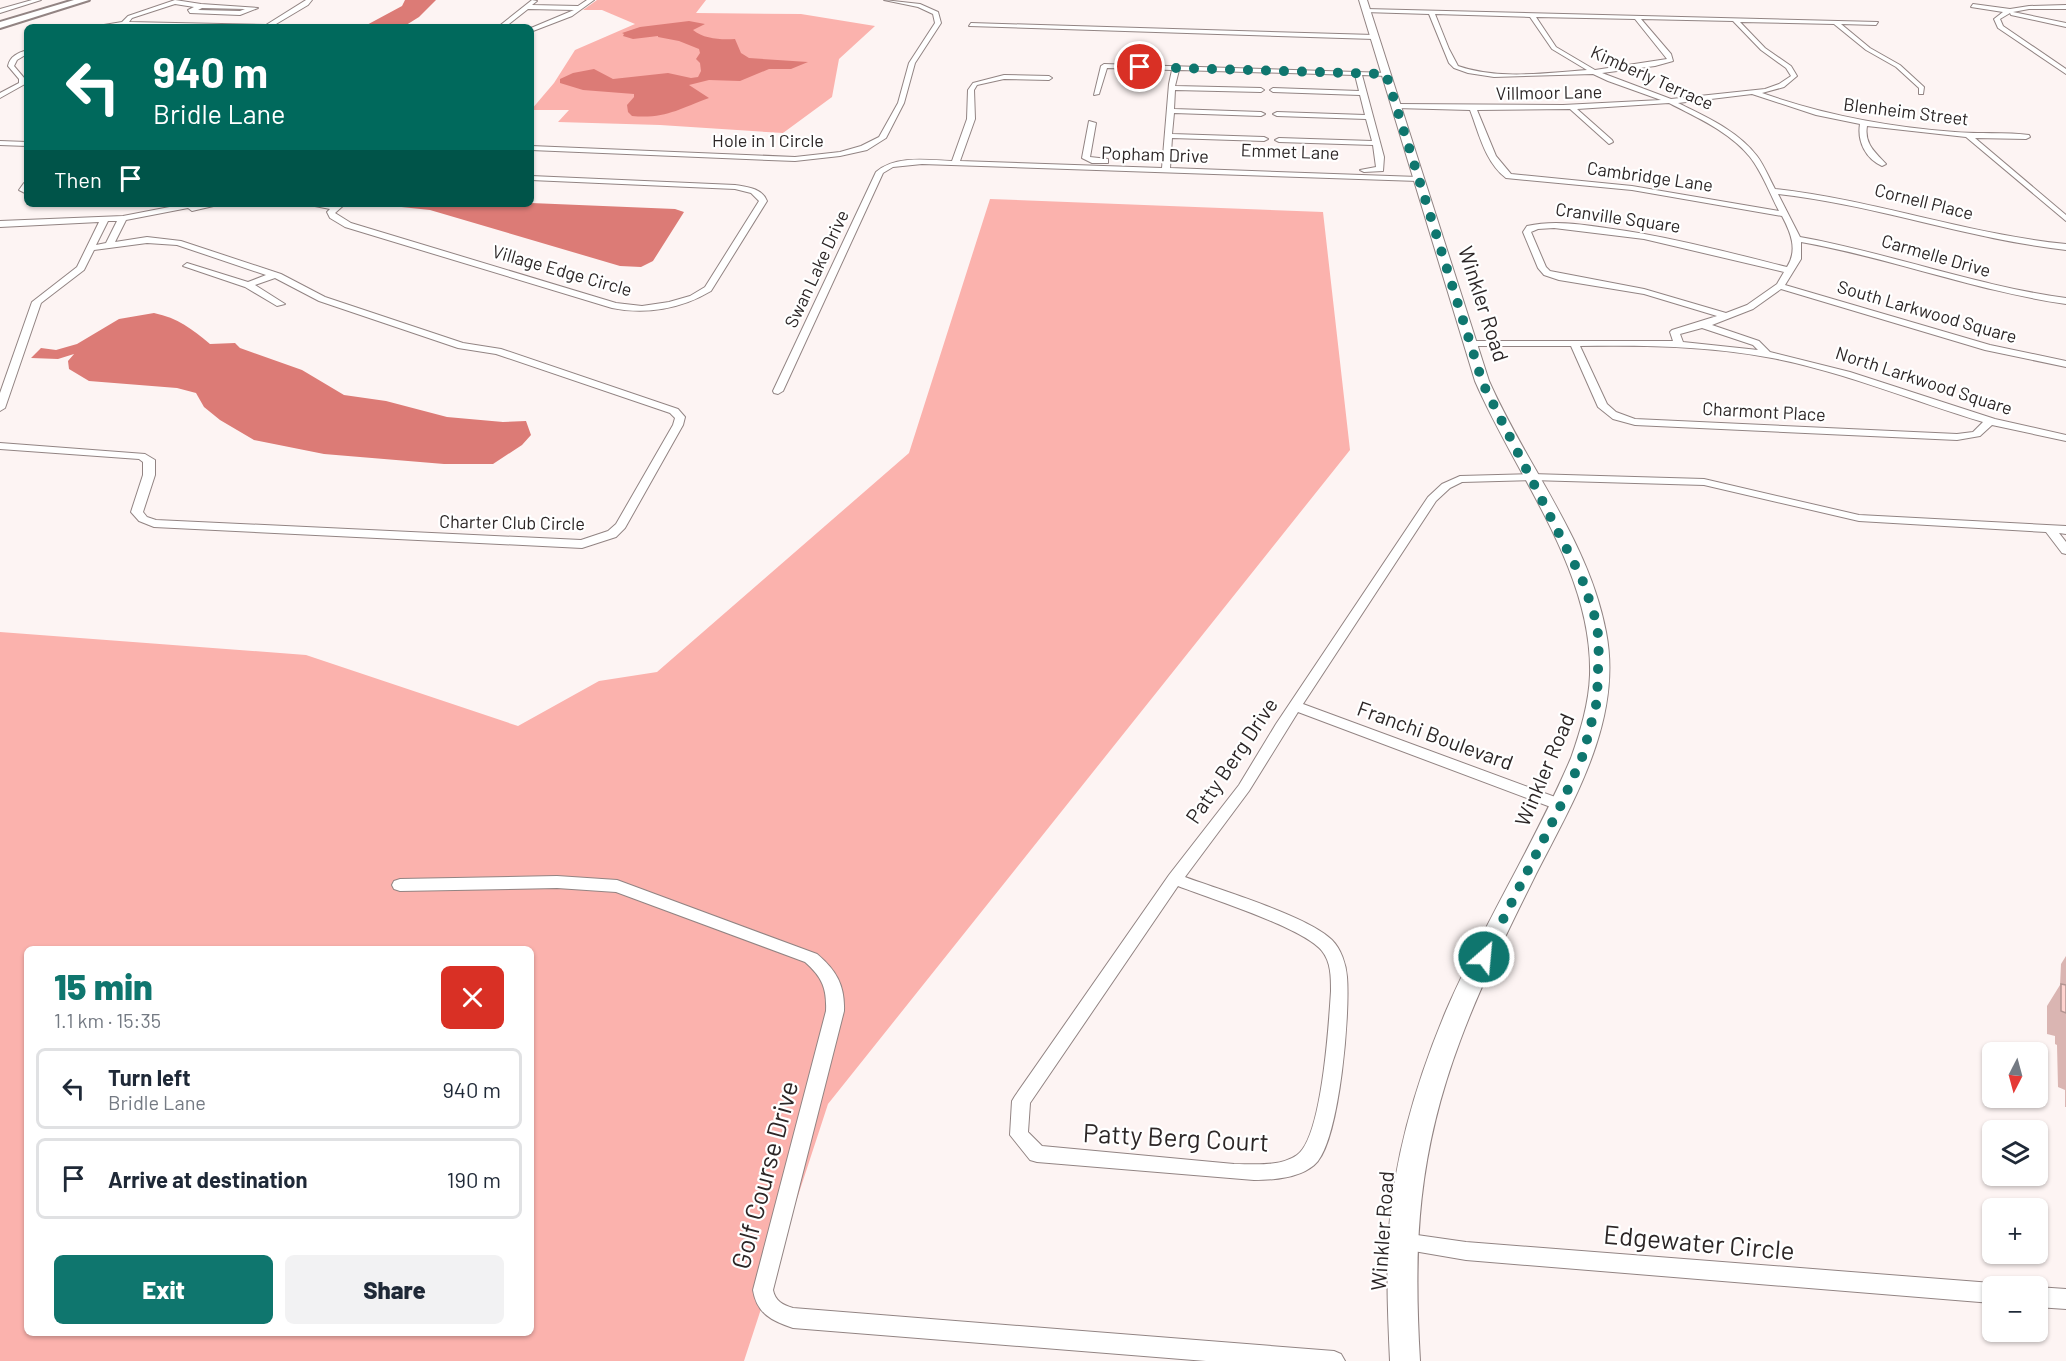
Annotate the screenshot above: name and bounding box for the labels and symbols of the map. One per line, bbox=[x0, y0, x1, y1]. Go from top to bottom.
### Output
street label: Kimberly Terrace bbox=[1588, 40, 1717, 114]
pin bbox=[1114, 41, 1165, 92]
street label: Villmoor Lane bbox=[1495, 80, 1602, 104]
street label: Blenheim Street bbox=[1842, 92, 1970, 130]
street label: Hole in 1 Circle bbox=[712, 129, 824, 151]
street label: Emmet Lane bbox=[1240, 138, 1340, 164]
street label: Popham Drive bbox=[1101, 141, 1209, 167]
street label: Cambridge Lane bbox=[1586, 156, 1715, 196]
street label: Cornell Place bbox=[1872, 178, 1976, 224]
street label: Cranville Square bbox=[1554, 197, 1682, 237]
street label: Swan Lake Drive bbox=[779, 206, 853, 331]
street label: Carmelle Drive bbox=[1879, 229, 1993, 281]
street label: Village Edge Circle bbox=[490, 240, 635, 300]
street label: Winkler Road bbox=[1454, 243, 1515, 364]
street label: South Larkwood Square bbox=[1835, 275, 2020, 347]
street label: North Larkwood Square bbox=[1833, 341, 2016, 419]
street label: Charmont Place bbox=[1702, 397, 1826, 425]
street label: Charter Club Circle bbox=[439, 510, 585, 534]
street label: Patty Berg Drive bbox=[1180, 693, 1282, 828]
street label: Franchi Boulevard bbox=[1354, 695, 1517, 774]
street label: Winkler Road bbox=[1509, 709, 1579, 829]
position arrow bbox=[1452, 925, 1516, 989]
north arrow bbox=[1982, 1042, 2048, 1108]
street label: Golf Course Drive bbox=[724, 1077, 804, 1272]
street label: Patty Berg Court bbox=[1082, 1116, 1270, 1157]
street label: Winkler Road bbox=[1365, 1170, 1398, 1292]
street label: Edgewater Circle bbox=[1602, 1218, 1796, 1265]

